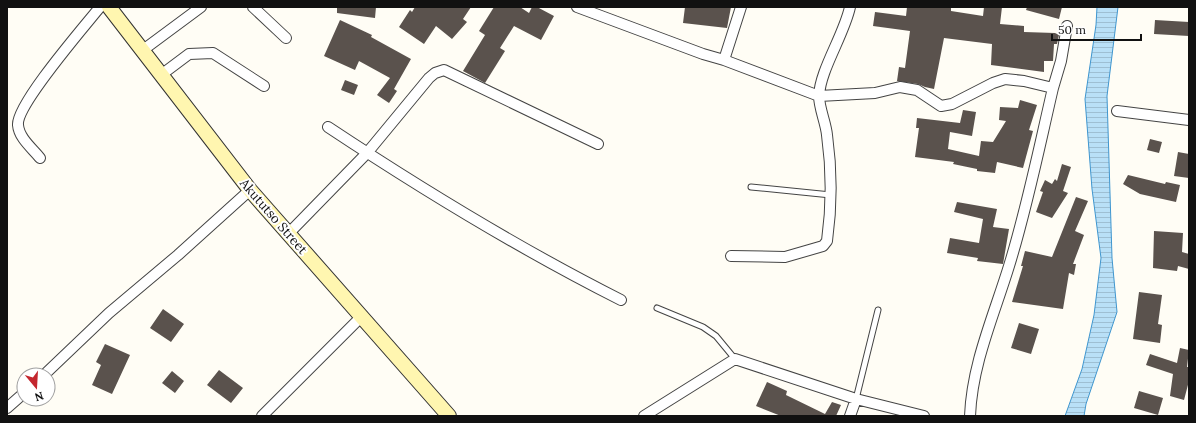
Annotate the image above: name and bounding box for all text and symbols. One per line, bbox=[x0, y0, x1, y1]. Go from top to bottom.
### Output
scale bar bbox=[1052, 16, 1141, 42]
text: 50 m bbox=[1058, 22, 1086, 37]
street label: Akututso Street bbox=[236, 174, 311, 258]
north arrow bbox=[16, 367, 56, 407]
text: N bbox=[32, 389, 45, 405]

